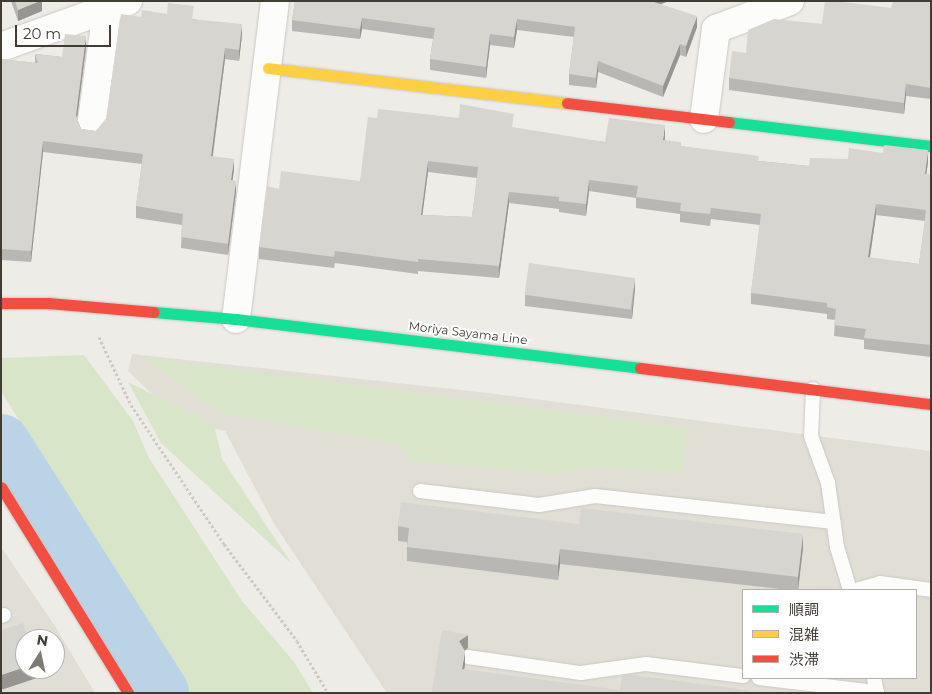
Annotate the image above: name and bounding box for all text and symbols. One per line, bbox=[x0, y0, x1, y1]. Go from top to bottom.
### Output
scale bar bbox=[18, 15, 114, 47]
text: 20 m bbox=[23, 24, 61, 43]
street label: Moriya Sayama Line bbox=[408, 319, 528, 347]
legend bbox=[742, 589, 917, 679]
text: 順調 bbox=[789, 600, 819, 619]
text: 混雑 bbox=[789, 625, 819, 644]
north arrow bbox=[15, 629, 65, 679]
text: N bbox=[35, 630, 50, 650]
text: 渋滞 bbox=[789, 650, 819, 669]

